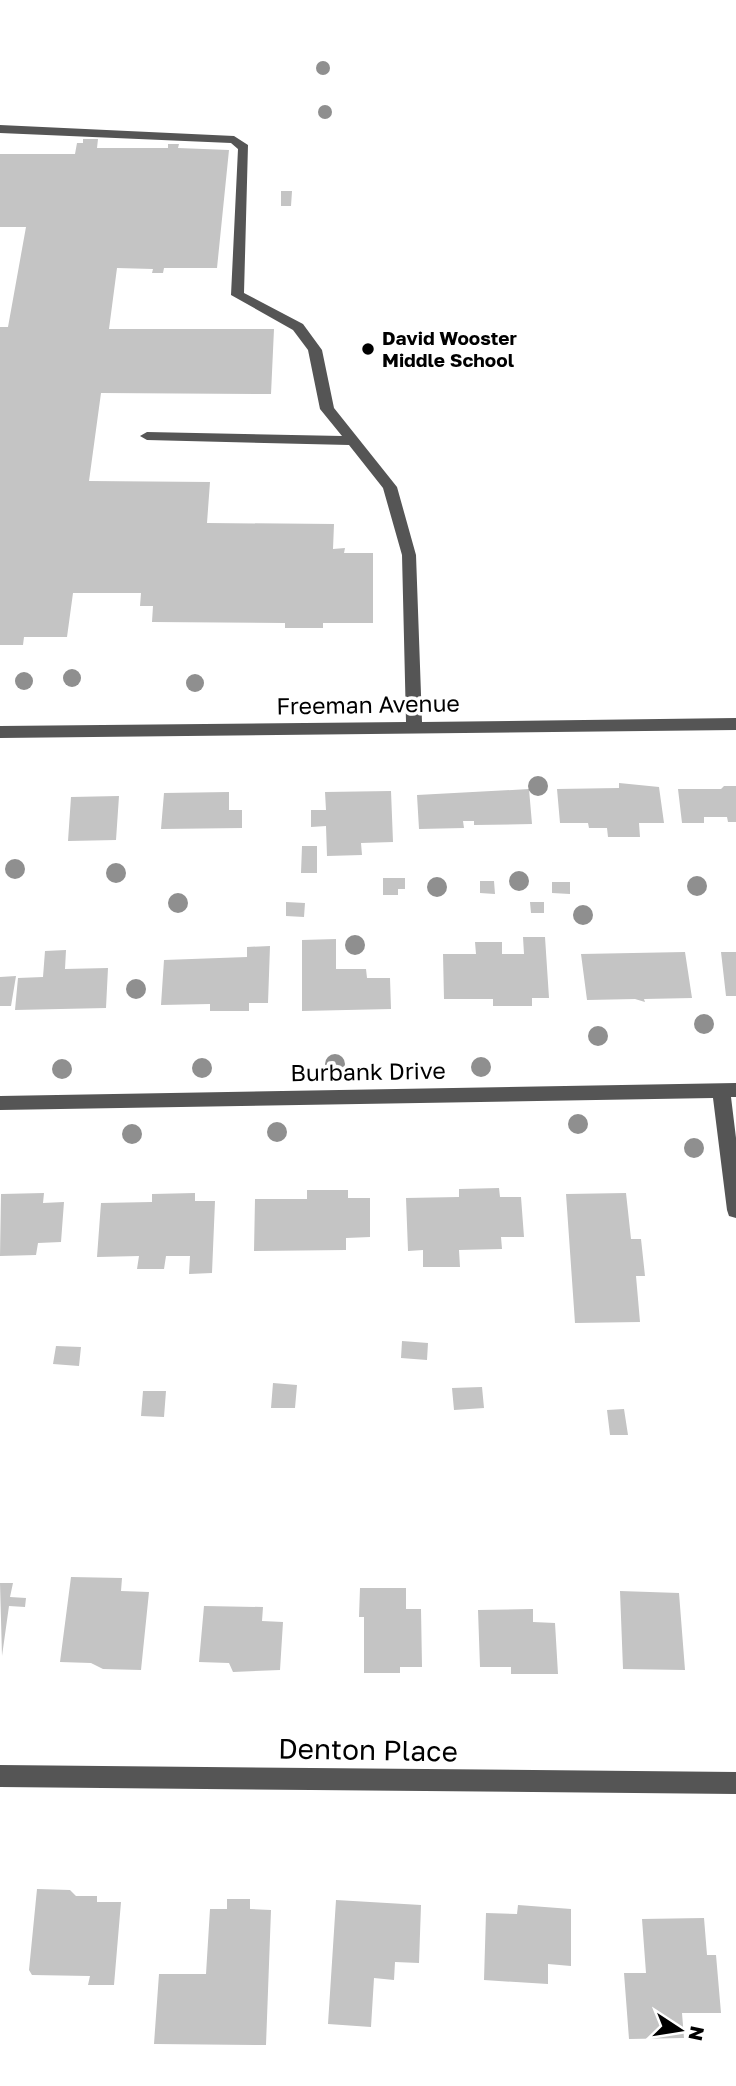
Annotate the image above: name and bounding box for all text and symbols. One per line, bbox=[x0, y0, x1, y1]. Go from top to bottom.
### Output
place label: David Wooster Middle School bbox=[382, 326, 518, 371]
marker: David Wooster Middle School bbox=[360, 341, 376, 357]
street label: Freeman Avenue bbox=[276, 688, 460, 720]
street label: Burbank Drive bbox=[290, 1056, 446, 1086]
street label: Denton Place bbox=[278, 1731, 458, 1768]
north arrow bbox=[645, 1995, 715, 2065]
text: N bbox=[684, 2024, 710, 2043]

